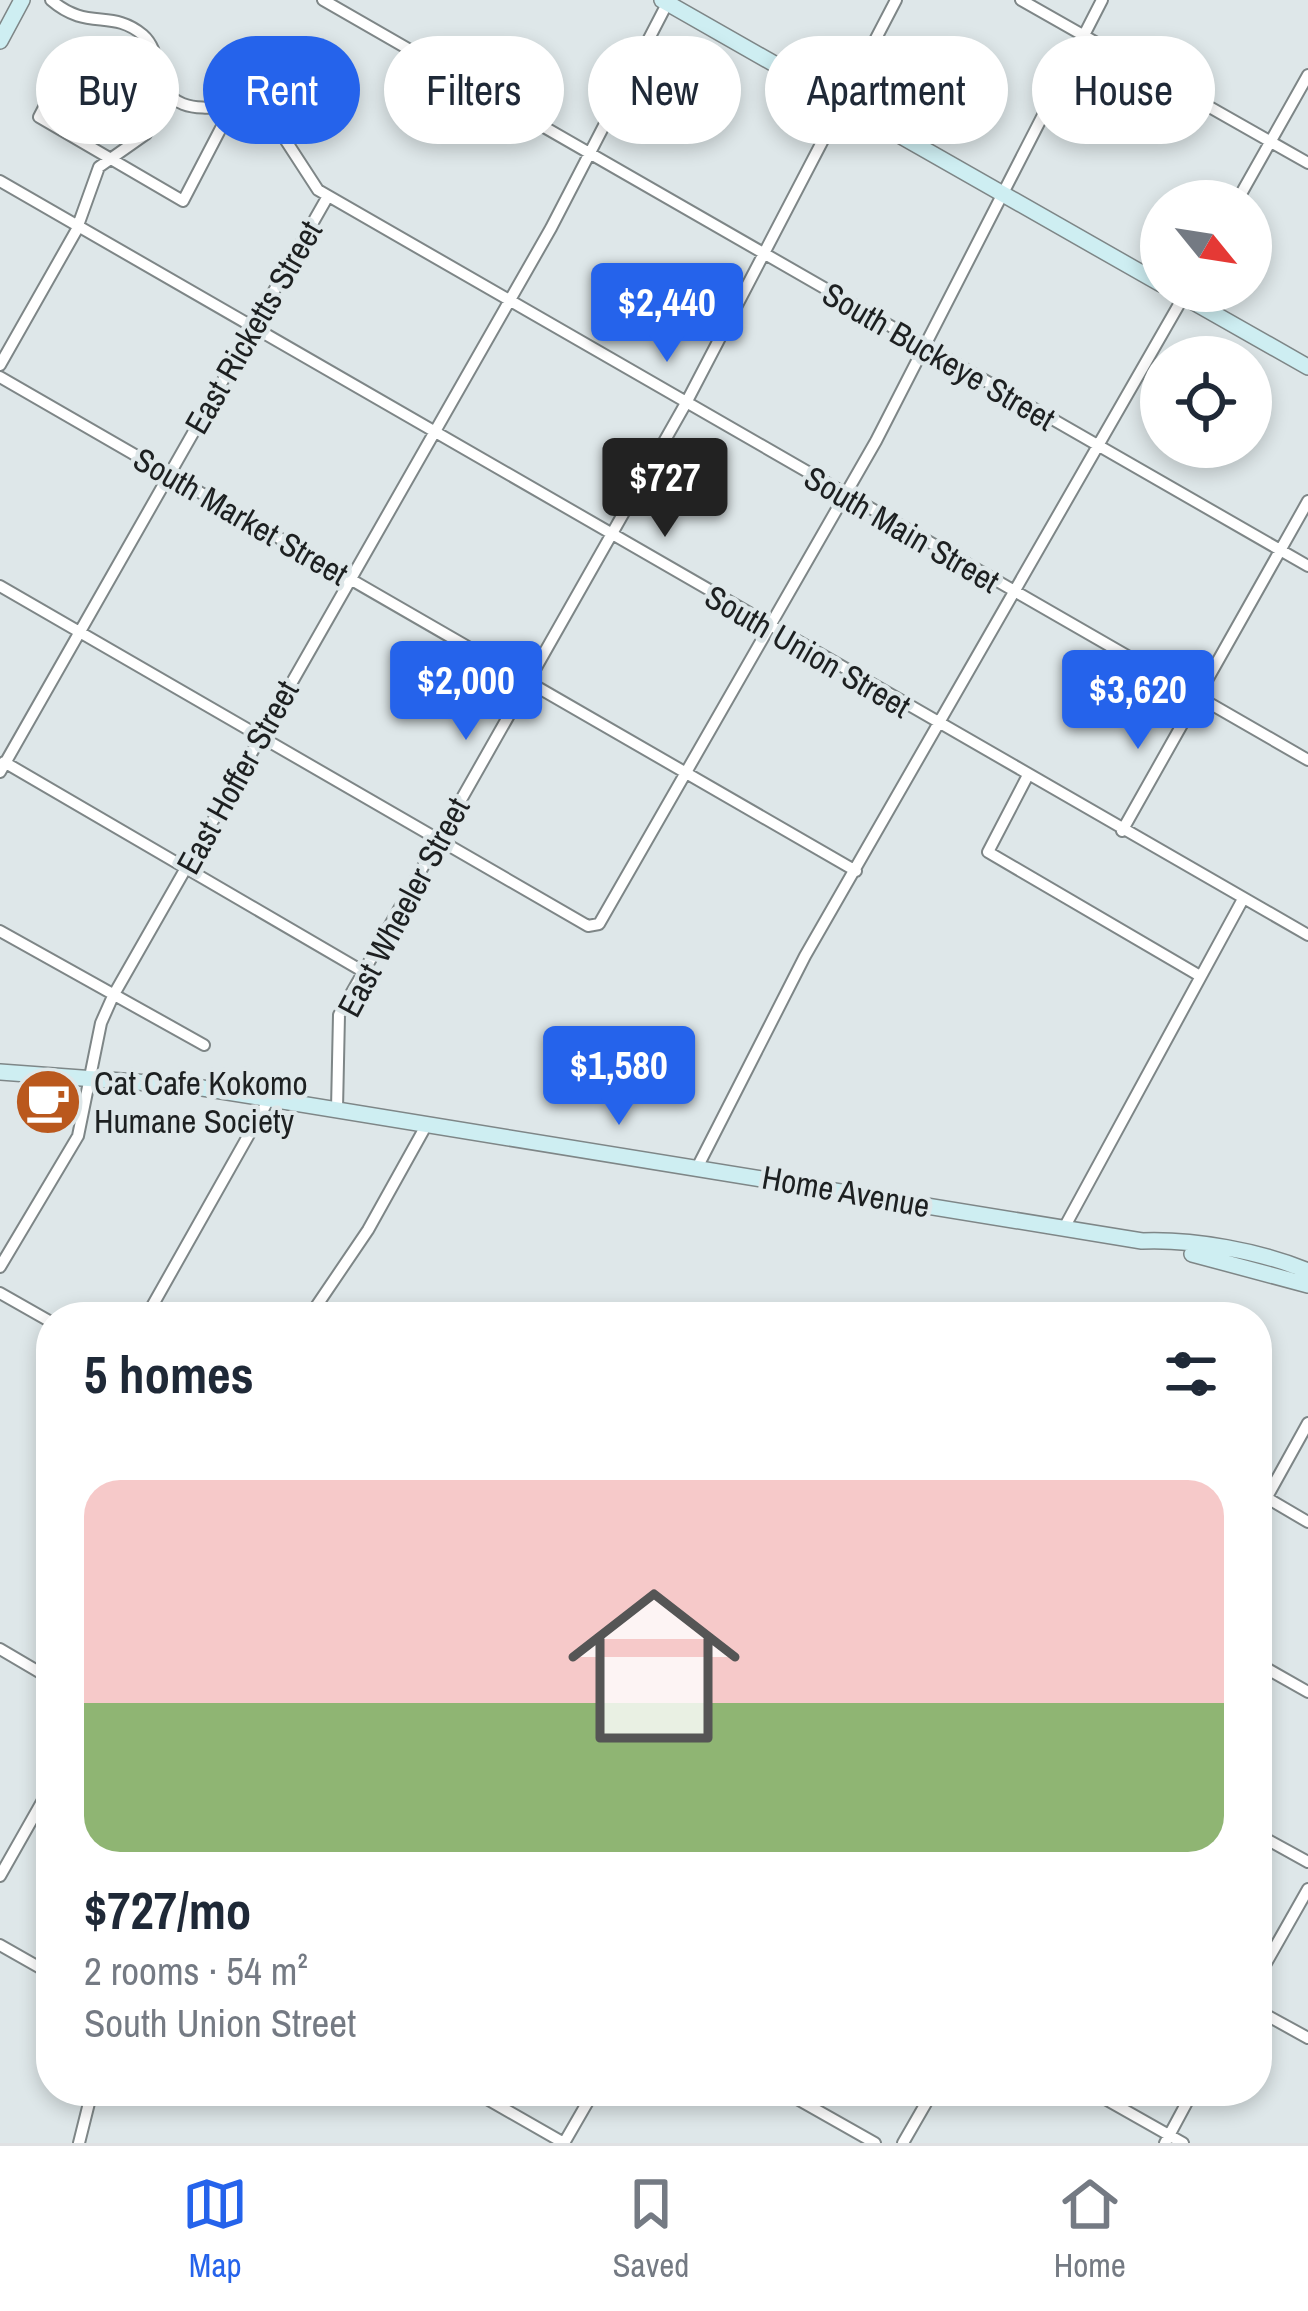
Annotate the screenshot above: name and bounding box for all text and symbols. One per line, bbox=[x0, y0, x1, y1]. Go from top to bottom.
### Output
chip: Buy bbox=[36, 36, 179, 144]
chip: Rent bbox=[203, 36, 360, 144]
chip: Filters bbox=[384, 36, 564, 144]
chip: New bbox=[588, 36, 741, 144]
chip: Apartment bbox=[765, 36, 1008, 144]
chip: House bbox=[1032, 36, 1215, 144]
north arrow bbox=[1140, 180, 1272, 312]
map controls bbox=[1140, 180, 1272, 468]
street label: East Ricketts Street bbox=[174, 212, 332, 442]
pin: $2,440 bbox=[569, 263, 765, 365]
street label: South Buckeye Street bbox=[815, 272, 1063, 440]
text: $2,440 bbox=[618, 276, 716, 328]
button: locate bbox=[1140, 336, 1272, 468]
street label: South Market Street bbox=[126, 437, 356, 595]
pin: $727 bbox=[594, 438, 736, 540]
text: $727 bbox=[629, 451, 701, 503]
street label: South Main Street bbox=[797, 455, 1007, 603]
street label: South Union Street bbox=[697, 574, 919, 728]
pin: $2,000 bbox=[368, 641, 564, 743]
pin: $3,620 bbox=[1040, 650, 1236, 752]
text: $2,000 bbox=[417, 654, 515, 706]
text: $3,620 bbox=[1089, 663, 1187, 715]
street label: East Hoffer Street bbox=[166, 672, 308, 882]
street label: East Wheeler Street bbox=[327, 790, 479, 1024]
pin: $1,580 bbox=[521, 1026, 717, 1128]
text: $1,580 bbox=[570, 1039, 668, 1091]
place label: Cat Cafe Kokomo Humane Society bbox=[94, 1061, 308, 1143]
cafe icon: Cat Cafe Kokomo Humane Society bbox=[13, 1067, 83, 1137]
street label: Home Avenue bbox=[759, 1155, 933, 1227]
text: 5 homes bbox=[84, 1340, 254, 1409]
icon: filters bbox=[1158, 1341, 1224, 1407]
icon: home bbox=[546, 1558, 762, 1774]
text: $727/mo bbox=[84, 1876, 251, 1945]
text: 2 rooms · 54 m² bbox=[84, 1945, 308, 1997]
text: South Union Street bbox=[84, 1997, 356, 2049]
tab: Map bbox=[182, 2171, 248, 2287]
tab: Saved bbox=[613, 2171, 689, 2287]
tab: Home bbox=[1054, 2171, 1126, 2287]

